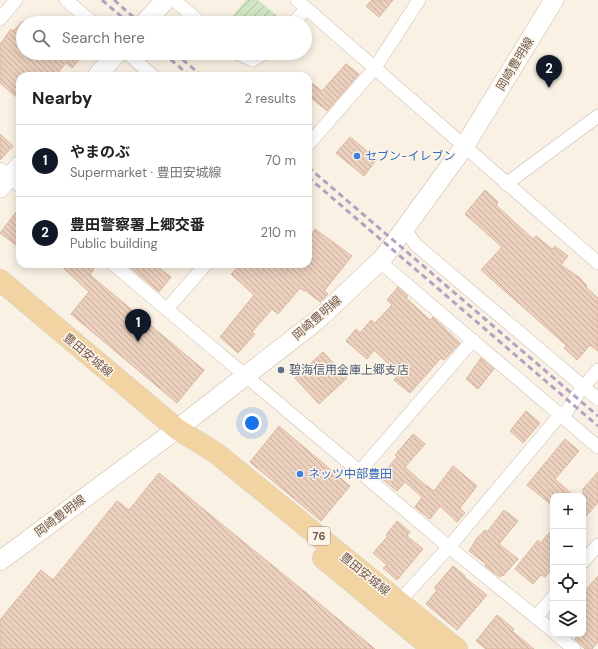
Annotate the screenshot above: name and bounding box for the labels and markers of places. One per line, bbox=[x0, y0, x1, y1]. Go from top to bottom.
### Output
pin: 2 bbox=[536, 55, 562, 88]
place label: セブン-イレブン bbox=[365, 148, 456, 164]
marker: セブン-イレブン bbox=[352, 151, 362, 161]
pin: 1 bbox=[125, 309, 151, 342]
place label: 碧海信用金庫上郷支店 bbox=[289, 362, 409, 378]
marker: 碧海信用金庫上郷支店 bbox=[276, 365, 286, 375]
place label: ネッツ中部豊田 bbox=[308, 466, 392, 482]
marker: ネッツ中部豊田 bbox=[295, 469, 305, 479]

